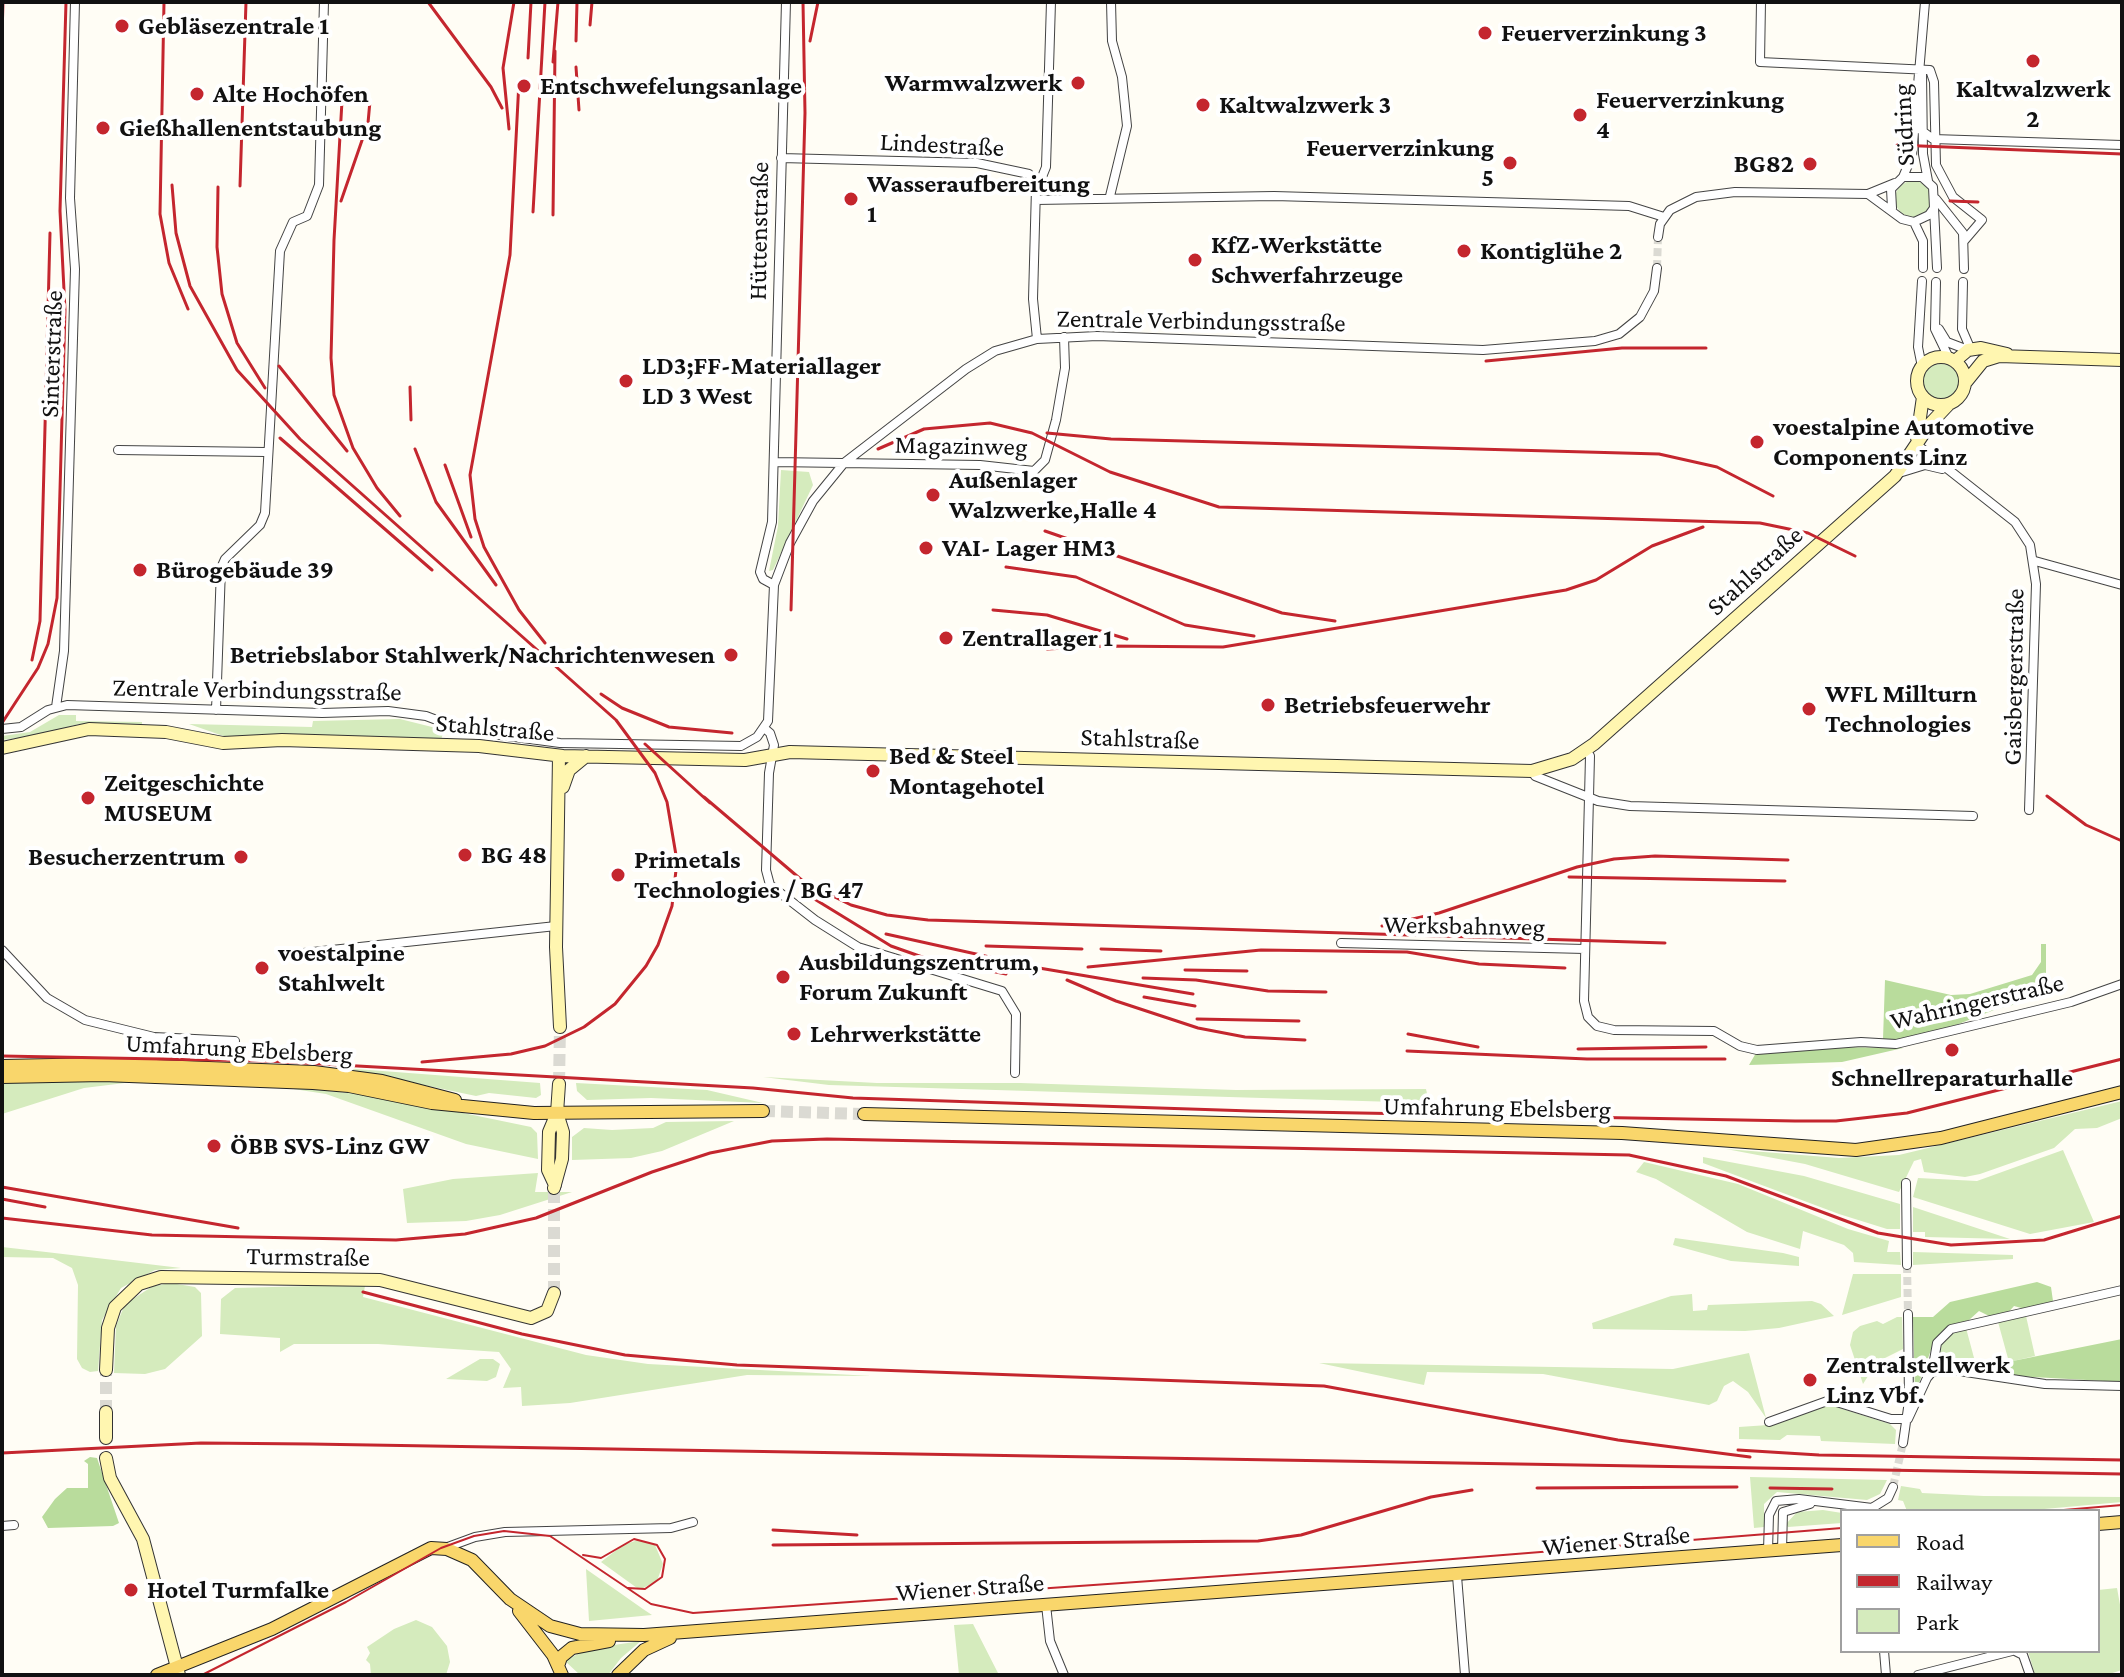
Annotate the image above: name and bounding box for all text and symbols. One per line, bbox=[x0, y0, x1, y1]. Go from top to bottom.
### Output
place label: Gebläsezentrale 1 bbox=[138, 10, 329, 42]
marker: Gebläsezentrale 1 bbox=[113, 17, 131, 35]
place label: Feuerverzinkung 3 bbox=[1501, 17, 1707, 49]
marker: Feuerverzinkung 3 bbox=[1476, 24, 1494, 42]
marker: Kaltwalzwerk 2 bbox=[2024, 52, 2042, 70]
place label: Warmwalzwerk bbox=[885, 67, 1062, 99]
place label: Entschwefelungsanlage bbox=[540, 70, 802, 102]
place label: Kaltwalzwerk 2 bbox=[1956, 73, 2110, 134]
marker: Warmwalzwerk bbox=[1069, 74, 1087, 92]
marker: Entschwefelungsanlage bbox=[515, 77, 533, 95]
place label: Alte Hochöfen bbox=[213, 78, 369, 110]
street label: Südring bbox=[1886, 83, 1922, 167]
place label: Feuerverzinkung 4 bbox=[1596, 84, 1784, 146]
marker: Alte Hochöfen bbox=[188, 85, 206, 103]
place label: Kaltwalzwerk 3 bbox=[1219, 89, 1391, 121]
marker: Kaltwalzwerk 3 bbox=[1194, 96, 1212, 114]
marker: Feuerverzinkung 4 bbox=[1571, 106, 1589, 124]
place label: Gießhallenentstaubung bbox=[119, 112, 381, 144]
marker: Gießhallenentstaubung bbox=[94, 119, 112, 137]
street label: Lindestraße bbox=[879, 126, 1005, 164]
place label: Feuerverzinkung 5 bbox=[1306, 132, 1494, 194]
place label: BG82 bbox=[1734, 148, 1794, 180]
marker: Feuerverzinkung 5 bbox=[1501, 154, 1519, 172]
marker: BG82 bbox=[1801, 155, 1819, 173]
street label: Hüttenstraße bbox=[742, 161, 776, 301]
place label: Wasseraufbereitung 1 bbox=[867, 168, 1090, 230]
marker: Wasseraufbereitung 1 bbox=[842, 190, 860, 208]
place label: KfZ-Werkstätte Schwerfahrzeuge bbox=[1211, 229, 1403, 290]
place label: Kontiglühe 2 bbox=[1480, 235, 1622, 267]
marker: Kontiglühe 2 bbox=[1455, 242, 1473, 260]
marker: KfZ-Werkstätte Schwerfahrzeuge bbox=[1186, 251, 1204, 269]
street label: Sinterstraße bbox=[34, 290, 70, 418]
street label: Zentrale Verbindungsstraße bbox=[1056, 303, 1346, 339]
place label: LD3;FF-Materiallager LD 3 West bbox=[642, 350, 881, 412]
marker: LD3;FF-Materiallager LD 3 West bbox=[617, 372, 635, 390]
place label: voestalpine Automotive Components Linz bbox=[1773, 411, 2034, 472]
street label: Magazinweg bbox=[894, 429, 1028, 463]
marker: voestalpine Automotive Components Linz bbox=[1748, 433, 1766, 451]
place label: Außenlager Walzwerke,Halle 4 bbox=[949, 464, 1157, 526]
marker: Außenlager Walzwerke,Halle 4 bbox=[924, 486, 942, 504]
street label: Stahlstraße bbox=[1700, 520, 1810, 622]
place label: VAI- Lager HM3 bbox=[942, 532, 1116, 564]
marker: VAI- Lager HM3 bbox=[917, 539, 935, 557]
place label: Bürogebäude 39 bbox=[156, 554, 334, 586]
marker: Bürogebäude 39 bbox=[131, 561, 149, 579]
street label: Gaisbergerstraße bbox=[1997, 588, 2031, 766]
place label: Zentrallager 1 bbox=[962, 622, 1113, 654]
marker: Zentrallager 1 bbox=[937, 629, 955, 647]
place label: Betriebslabor Stahlwerk/Nachrichtenwesen bbox=[230, 639, 715, 671]
marker: Betriebslabor Stahlwerk/Nachrichtenwesen bbox=[722, 646, 740, 664]
street label: Zentrale Verbindungsstraße bbox=[112, 672, 402, 708]
place label: WFL Millturn Technologies bbox=[1825, 678, 1977, 740]
place label: Betriebsfeuerwehr bbox=[1284, 689, 1491, 721]
marker: Betriebsfeuerwehr bbox=[1259, 696, 1277, 714]
marker: WFL Millturn Technologies bbox=[1800, 700, 1818, 718]
street label: Stahlstraße bbox=[434, 707, 556, 749]
street label: Stahlstraße bbox=[1080, 721, 1200, 757]
place label: Bed & Steel Montagehotel bbox=[889, 740, 1044, 802]
marker: Bed & Steel Montagehotel bbox=[864, 762, 882, 780]
place label: Zeitgeschichte MUSEUM bbox=[104, 767, 264, 828]
marker: Zeitgeschichte MUSEUM bbox=[79, 789, 97, 807]
place label: BG 48 bbox=[481, 839, 547, 871]
place label: Besucherzentrum bbox=[28, 841, 225, 873]
place label: Primetals Technologies / BG 47 bbox=[634, 844, 864, 906]
marker: BG 48 bbox=[456, 846, 474, 864]
marker: Besucherzentrum bbox=[232, 848, 250, 866]
marker: Primetals Technologies / BG 47 bbox=[609, 866, 627, 884]
street label: Werksbahnweg bbox=[1383, 909, 1545, 943]
place label: voestalpine Stahlwelt bbox=[278, 937, 405, 998]
place label: Ausbildungszentrum, Forum Zukunft bbox=[799, 946, 1039, 1008]
marker: voestalpine Stahlwelt bbox=[253, 959, 271, 977]
street label: Wahringerstraße bbox=[1887, 967, 2067, 1037]
marker: Ausbildungszentrum, Forum Zukunft bbox=[774, 968, 792, 986]
place label: Lehrwerkstätte bbox=[810, 1018, 981, 1050]
marker: Lehrwerkstätte bbox=[785, 1025, 803, 1043]
street label: Umfahrung Ebelsberg bbox=[124, 1027, 354, 1071]
marker: Schnellreparaturhalle bbox=[1943, 1041, 1961, 1059]
place label: Schnellreparaturhalle bbox=[1831, 1062, 2073, 1094]
street label: Umfahrung Ebelsberg bbox=[1383, 1090, 1611, 1126]
place label: ÖBB SVS-Linz GW bbox=[230, 1130, 430, 1162]
marker: ÖBB SVS-Linz GW bbox=[205, 1137, 223, 1155]
street label: Turmstraße bbox=[246, 1240, 370, 1274]
place label: Zentralstellwerk Linz Vbf. bbox=[1826, 1349, 2010, 1410]
marker: Zentralstellwerk Linz Vbf. bbox=[1801, 1371, 1819, 1389]
legend bbox=[1840, 1509, 2100, 1653]
street label: Wiener Straße bbox=[1541, 1519, 1691, 1563]
text: Road bbox=[1916, 1528, 1965, 1555]
street label: Wiener Straße bbox=[895, 1567, 1045, 1609]
text: Railway bbox=[1916, 1568, 1992, 1595]
place label: Hotel Turmfalke bbox=[147, 1574, 329, 1606]
marker: Hotel Turmfalke bbox=[122, 1581, 140, 1599]
text: Park bbox=[1916, 1608, 1959, 1635]

